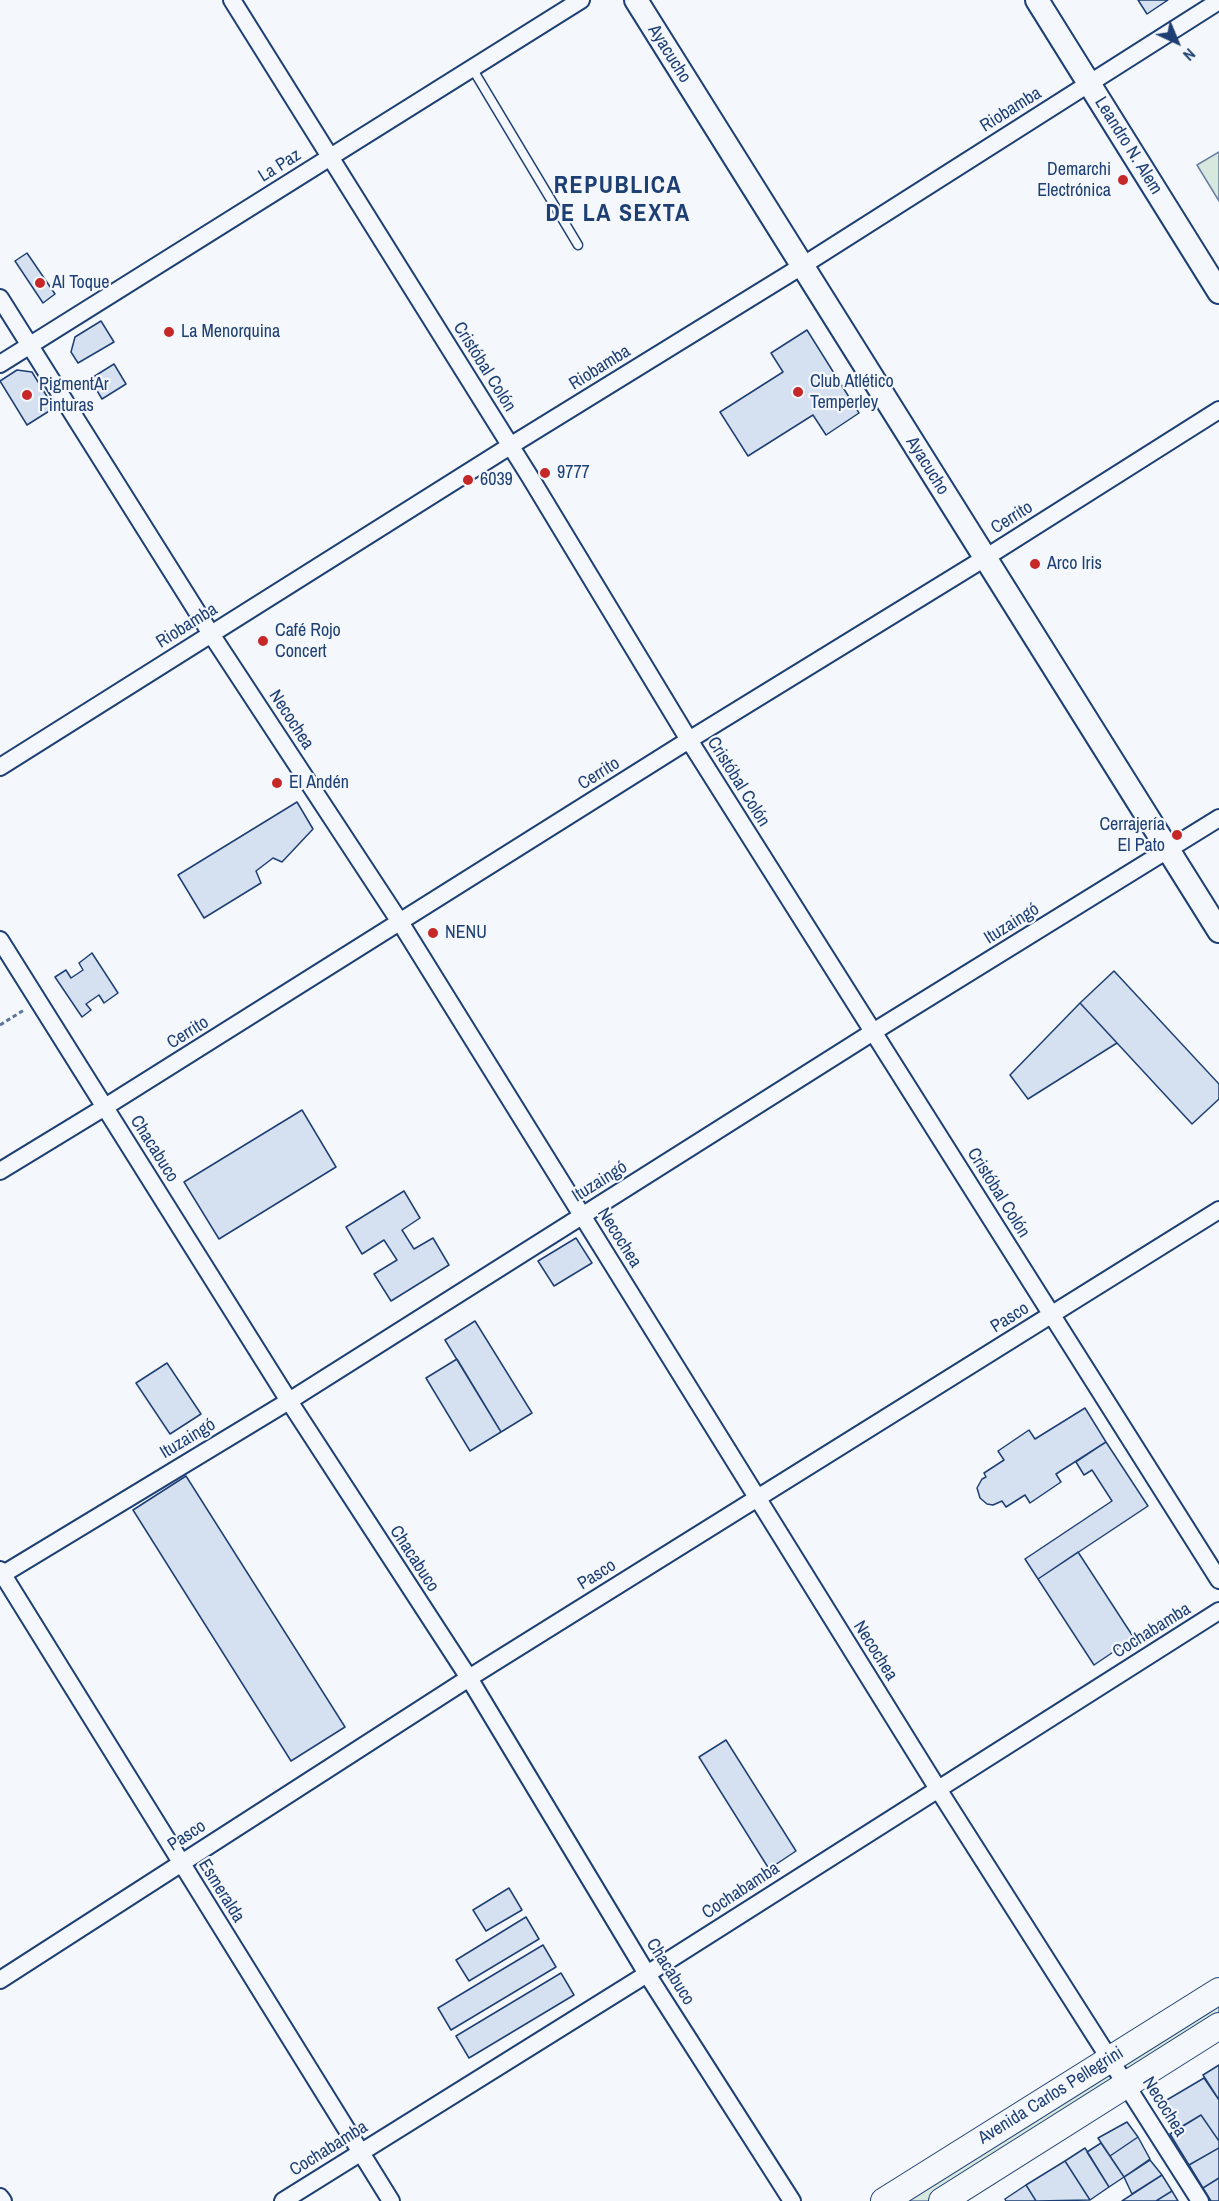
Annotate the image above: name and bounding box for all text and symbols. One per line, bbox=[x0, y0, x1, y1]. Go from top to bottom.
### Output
north arrow bbox=[1147, 12, 1207, 72]
street label: Ayacucho bbox=[643, 21, 695, 87]
text: N bbox=[1178, 44, 1201, 66]
street label: Riobamba bbox=[976, 83, 1046, 137]
street label: Leandro N. Alem bbox=[1089, 93, 1167, 199]
street label: La Paz bbox=[255, 145, 305, 187]
place label: Demarchi Electrónica bbox=[1037, 159, 1111, 201]
district label: REPUBLICA DE LA SEXTA bbox=[545, 173, 691, 229]
marker: Demarchi Electrónica bbox=[1116, 173, 1130, 187]
place label: Al Toque bbox=[52, 272, 109, 294]
marker: Al Toque bbox=[33, 276, 47, 290]
street label: Cristóbal Colón bbox=[448, 318, 520, 416]
place label: La Menorquina bbox=[181, 321, 280, 343]
marker: La Menorquina bbox=[162, 325, 176, 339]
street label: Riobamba bbox=[565, 341, 635, 395]
place label: Club Atlético Temperley bbox=[810, 371, 894, 413]
place label: PigmentAr Pinturas bbox=[39, 374, 109, 416]
marker: Club Atlético Temperley bbox=[791, 385, 805, 399]
marker: PigmentAr Pinturas bbox=[20, 388, 34, 402]
street label: Ayacucho bbox=[901, 433, 953, 499]
place label: 9777 bbox=[557, 462, 590, 484]
marker: 9777 bbox=[538, 466, 552, 480]
place label: 6039 bbox=[480, 469, 513, 491]
marker: 6039 bbox=[461, 473, 475, 487]
street label: Cerrito bbox=[987, 497, 1037, 539]
place label: Arco Iris bbox=[1047, 553, 1102, 575]
marker: Arco Iris bbox=[1028, 557, 1042, 571]
street label: Riobamba bbox=[152, 599, 222, 653]
place label: Café Rojo Concert bbox=[275, 620, 341, 662]
marker: Café Rojo Concert bbox=[256, 634, 270, 648]
street label: Necochea bbox=[264, 686, 318, 754]
street label: Cristóbal Colón bbox=[702, 733, 774, 831]
street label: Cerrito bbox=[574, 753, 624, 795]
place label: El Andén bbox=[289, 772, 349, 794]
marker: El Andén bbox=[270, 776, 284, 790]
place label: Cerrajería El Pato bbox=[1099, 814, 1165, 856]
marker: Cerrajería El Pato bbox=[1170, 828, 1184, 842]
street label: Ituzaingó bbox=[981, 899, 1043, 949]
place label: NENU bbox=[445, 922, 487, 944]
marker: NENU bbox=[426, 926, 440, 940]
street label: Cerrito bbox=[163, 1012, 213, 1054]
street label: Chacabuco bbox=[125, 1112, 183, 1186]
street label: Cristóbal Colón bbox=[962, 1144, 1034, 1242]
street label: Ituzaingó bbox=[569, 1157, 631, 1207]
street label: Necochea bbox=[592, 1204, 646, 1272]
street label: Pasco bbox=[987, 1298, 1033, 1338]
street label: Ituzaingó bbox=[156, 1414, 220, 1464]
street label: Chacabuco bbox=[385, 1522, 443, 1596]
street label: Pasco bbox=[574, 1555, 620, 1595]
street label: Cochabamba bbox=[1109, 1599, 1195, 1663]
street label: Necochea bbox=[848, 1617, 902, 1685]
street label: Pasco bbox=[164, 1816, 210, 1856]
street label: Esmeralda bbox=[193, 1855, 249, 1927]
street label: Cochabamba bbox=[698, 1858, 784, 1924]
street label: Chacabuco bbox=[641, 1935, 699, 2009]
street label: Avenida Carlos Pellegrini bbox=[974, 2043, 1128, 2149]
street label: Necochea bbox=[1137, 2073, 1191, 2141]
street label: Cochabamba bbox=[286, 2117, 372, 2181]

